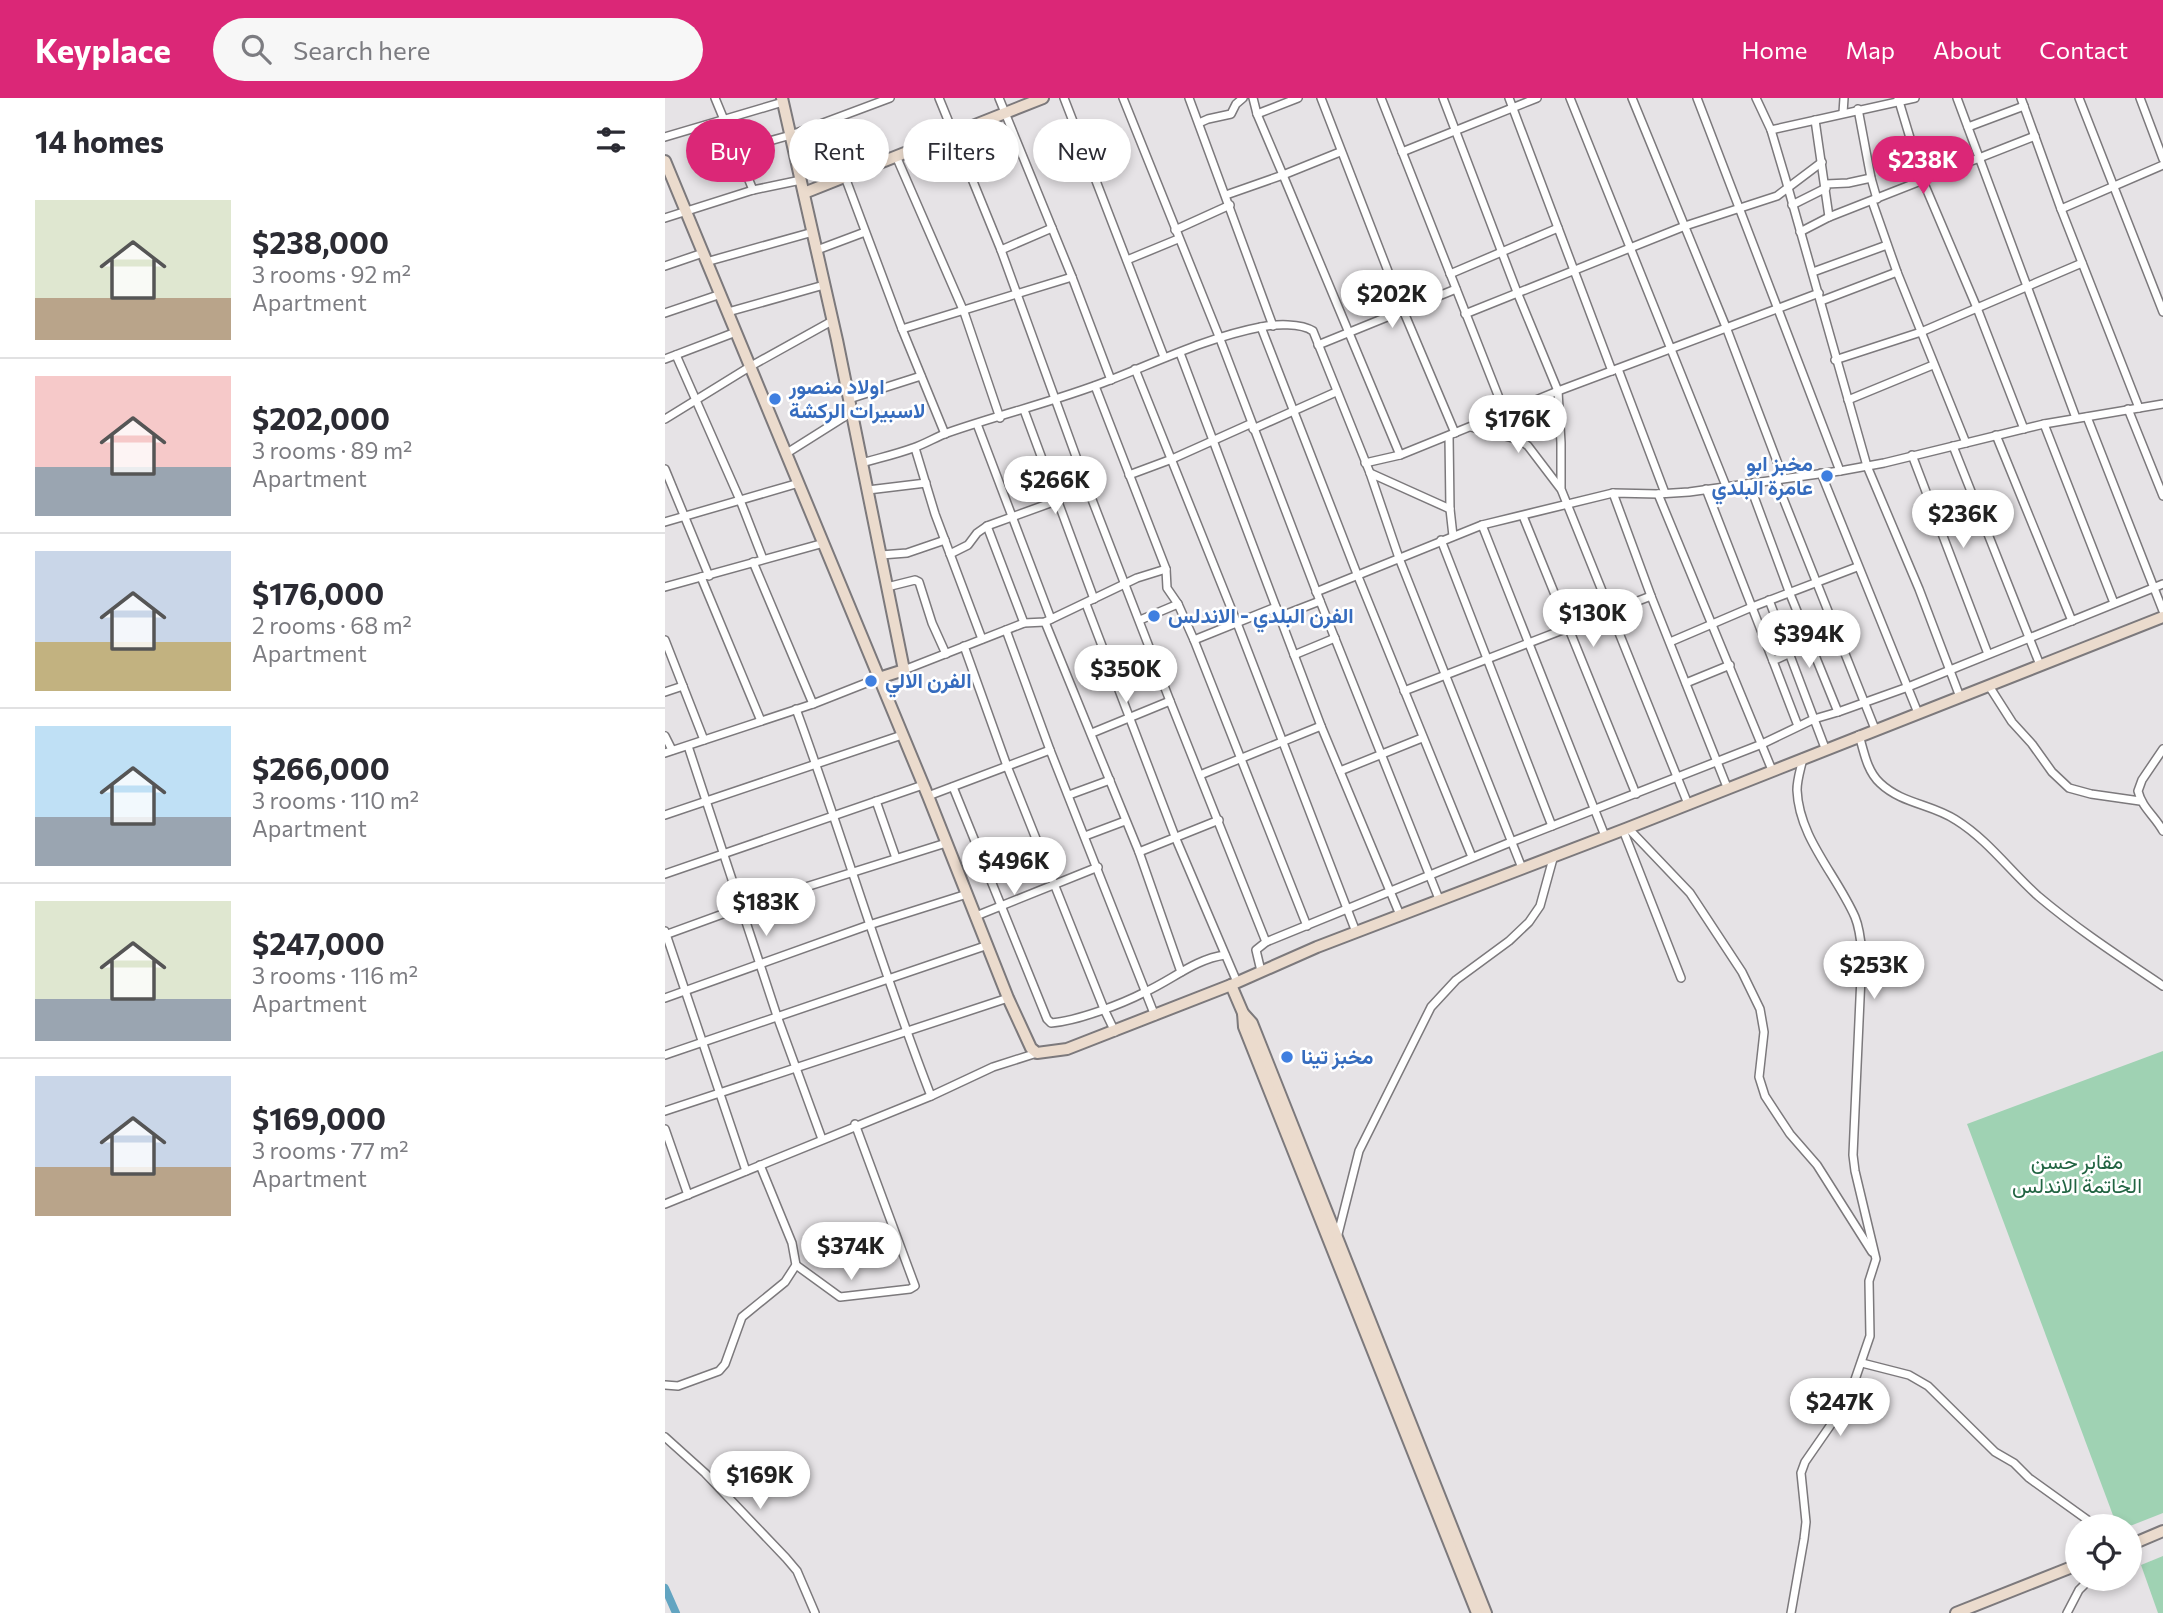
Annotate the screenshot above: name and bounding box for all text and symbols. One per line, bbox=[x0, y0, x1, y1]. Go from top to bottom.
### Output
search box bbox=[213, 18, 703, 81]
text: Keyplace bbox=[35, 29, 171, 70]
icon: search bbox=[237, 30, 275, 68]
text: Search here bbox=[293, 34, 430, 65]
text: Home bbox=[1742, 35, 1808, 64]
text: Map bbox=[1846, 35, 1895, 64]
text: About bbox=[1933, 35, 2001, 64]
text: Contact bbox=[2039, 35, 2128, 64]
chip: Buy bbox=[686, 119, 775, 182]
chip: Rent bbox=[789, 119, 889, 182]
chip: Filters bbox=[903, 119, 1019, 182]
chip: New bbox=[1033, 119, 1131, 182]
icon: filters bbox=[592, 121, 630, 159]
text: 14 homes bbox=[35, 122, 164, 159]
pin: $238K bbox=[1874, 136, 1972, 196]
text: $238K bbox=[1888, 145, 1958, 173]
text: $238,000 bbox=[252, 223, 389, 260]
icon: home bbox=[91, 228, 175, 312]
text: 3 rooms · 92 m² bbox=[252, 260, 411, 288]
pin: $202K bbox=[1343, 271, 1441, 330]
text: $202K bbox=[1357, 279, 1427, 307]
text: Apartment bbox=[252, 288, 367, 316]
place label: اولاد منصور لاسبيرات الركشة bbox=[788, 373, 925, 424]
marker: اولاد منصور لاسبيرات الركشة bbox=[767, 391, 783, 407]
pin: $176K bbox=[1469, 396, 1567, 455]
text: $202,000 bbox=[252, 399, 390, 436]
icon: home bbox=[91, 404, 175, 488]
text: $176K bbox=[1485, 404, 1551, 432]
text: 3 rooms · 89 m² bbox=[252, 436, 412, 464]
place label: مخبز ابو عامرة البلدي bbox=[1712, 450, 1813, 505]
pin: $266K bbox=[1006, 456, 1104, 516]
text: Apartment bbox=[252, 464, 367, 492]
text: $266K bbox=[1020, 465, 1090, 493]
marker: مخبز ابو عامرة البلدي bbox=[1819, 468, 1835, 484]
pin: $236K bbox=[1914, 490, 2012, 550]
text: $236K bbox=[1928, 499, 1998, 527]
text: $176,000 bbox=[252, 574, 384, 611]
icon: home bbox=[91, 579, 175, 663]
pin: $130K bbox=[1544, 589, 1642, 649]
text: $130K bbox=[1559, 598, 1627, 626]
place label: الفرن البلدي - الاندلس bbox=[1168, 602, 1354, 633]
marker: الفرن البلدي - الاندلس bbox=[1146, 608, 1162, 624]
pin: $394K bbox=[1760, 610, 1858, 670]
text: 2 rooms · 68 m² bbox=[252, 611, 412, 639]
text: $394K bbox=[1774, 619, 1844, 647]
text: Apartment bbox=[252, 639, 367, 667]
pin: $350K bbox=[1077, 646, 1175, 705]
text: $350K bbox=[1090, 654, 1162, 682]
place label: الفرن الالي bbox=[885, 667, 972, 698]
marker: الفرن الالي bbox=[863, 673, 879, 689]
text: $266,000 bbox=[252, 749, 390, 786]
icon: home bbox=[91, 754, 175, 838]
text: 3 rooms · 110 m² bbox=[252, 786, 419, 814]
text: Apartment bbox=[252, 814, 367, 842]
pin: $496K bbox=[965, 838, 1063, 897]
text: $496K bbox=[978, 846, 1050, 874]
pin: $183K bbox=[717, 878, 815, 938]
text: $183K bbox=[732, 887, 800, 915]
text: $247,000 bbox=[252, 924, 385, 961]
icon: home bbox=[91, 929, 175, 1013]
pin: $253K bbox=[1825, 942, 1923, 1001]
text: $253K bbox=[1839, 950, 1909, 978]
text: 3 rooms · 116 m² bbox=[252, 961, 418, 989]
text: Apartment bbox=[252, 989, 367, 1017]
place label: مخبز تينا bbox=[1301, 1043, 1373, 1070]
marker: مخبز تينا bbox=[1279, 1049, 1295, 1065]
text: $169,000 bbox=[252, 1099, 386, 1136]
icon: home bbox=[91, 1104, 175, 1188]
text: 3 rooms · 77 m² bbox=[252, 1136, 409, 1164]
park label: مقابر حسن الخاتمة الاندلس bbox=[2012, 1148, 2142, 1198]
text: Apartment bbox=[252, 1164, 367, 1192]
pin: $374K bbox=[802, 1222, 900, 1282]
text: $374K bbox=[817, 1231, 885, 1259]
pin: $247K bbox=[1791, 1378, 1889, 1438]
text: $247K bbox=[1806, 1387, 1874, 1415]
pin: $169K bbox=[711, 1452, 809, 1511]
text: $169K bbox=[726, 1460, 794, 1488]
map controls bbox=[2065, 1514, 2142, 1591]
button: locate bbox=[2065, 1514, 2142, 1591]

